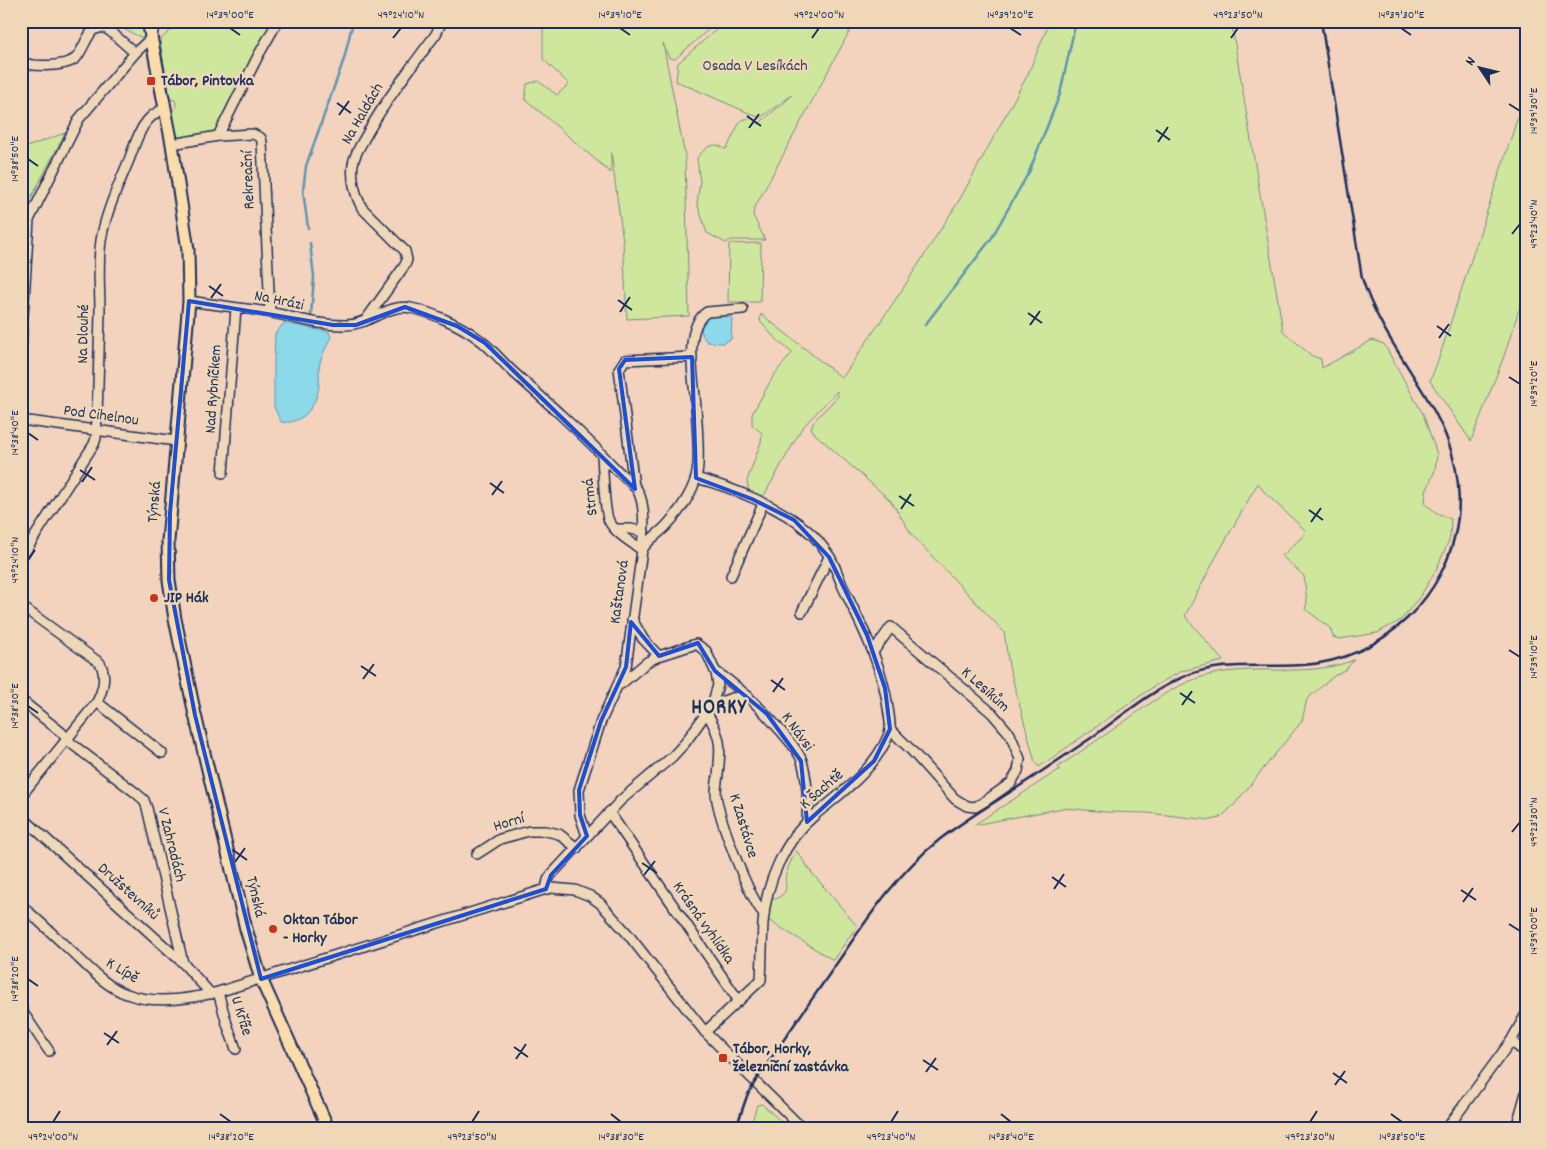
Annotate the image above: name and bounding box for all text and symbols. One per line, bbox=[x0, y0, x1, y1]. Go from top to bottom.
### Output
text: 14°39'00"E bbox=[206, 7, 254, 24]
text: 49°24'10"N bbox=[378, 7, 424, 24]
text: 14°39'10"E bbox=[598, 7, 642, 24]
text: 49°24'00"N bbox=[794, 7, 844, 24]
text: 14°39'20"E bbox=[987, 7, 1034, 24]
text: 49°23'50"N bbox=[1213, 7, 1263, 24]
text: 14°39'30"E bbox=[1378, 7, 1425, 24]
north arrow bbox=[1454, 42, 1504, 92]
text: N bbox=[1461, 53, 1481, 70]
park label: Osada V Lesíkách bbox=[702, 55, 808, 78]
place label: Tábor, Pintovka bbox=[161, 70, 255, 93]
marker: Tábor, Pintovka bbox=[145, 75, 157, 87]
street label: Na Haldách bbox=[336, 79, 390, 149]
text: 14°39'30"E bbox=[1526, 87, 1543, 134]
text: 14°38'50"E bbox=[7, 136, 24, 182]
street label: Rekreační bbox=[236, 149, 262, 210]
text: 49°23'40"N bbox=[1526, 199, 1543, 248]
street label: Na Hrázi bbox=[252, 285, 306, 317]
street label: Na Dlouhé bbox=[72, 304, 96, 364]
street label: Nad Rybníčkem bbox=[199, 344, 229, 434]
text: 14°39'20"E bbox=[1526, 360, 1543, 407]
street label: Pod Cihelnou bbox=[62, 399, 140, 433]
text: 14°38'40"E bbox=[7, 410, 24, 456]
street label: Strmá bbox=[577, 477, 605, 517]
street label: Týnská bbox=[142, 480, 168, 524]
text: 49°24'10"N bbox=[7, 537, 24, 583]
street label: Kaštanová bbox=[604, 559, 636, 625]
place label: JIP Hák bbox=[164, 587, 209, 610]
marker: JIP Hák bbox=[148, 592, 160, 604]
text: 14°39'10"E bbox=[1526, 635, 1543, 679]
street label: K Lesíkům bbox=[955, 662, 1015, 718]
text: 14°38'30"E bbox=[7, 683, 24, 729]
district label: HORKY bbox=[691, 694, 747, 724]
street label: K Návsi bbox=[775, 708, 819, 756]
street label: K Šachtě bbox=[795, 764, 849, 816]
street label: K Zastávce bbox=[722, 791, 764, 861]
text: 49°23'30"N bbox=[1526, 797, 1543, 847]
street label: V Zahradách bbox=[151, 805, 191, 885]
street label: Horní bbox=[491, 807, 528, 839]
street label: Družstevníků bbox=[92, 858, 164, 926]
street label: Týnská bbox=[239, 874, 271, 920]
street label: Krásná vyhlídka bbox=[666, 877, 740, 969]
text: 14°39'00"E bbox=[1526, 907, 1543, 955]
place label: Oktan Tábor - Horky bbox=[283, 909, 359, 950]
marker: Oktan Tábor - Horky bbox=[267, 923, 279, 935]
street label: K Lípě bbox=[101, 952, 143, 990]
text: 14°38'20"E bbox=[7, 956, 24, 1002]
street label: U Kříže bbox=[224, 993, 258, 1039]
place label: Tábor, Horky, železniční zastávka bbox=[732, 1038, 850, 1079]
marker: Tábor, Horky, železniční zastávka bbox=[717, 1052, 729, 1064]
text: 49°24'00"N bbox=[28, 1129, 78, 1146]
text: 14°38'20"E bbox=[208, 1129, 254, 1146]
text: 49°23'50"N bbox=[447, 1129, 497, 1146]
text: 14°38'30"E bbox=[598, 1129, 644, 1146]
text: 49°23'40"N bbox=[867, 1129, 916, 1146]
text: 14°38'40"E bbox=[988, 1129, 1034, 1146]
text: 49°23'30"N bbox=[1285, 1129, 1335, 1146]
text: 14°38'50"E bbox=[1379, 1129, 1425, 1146]

